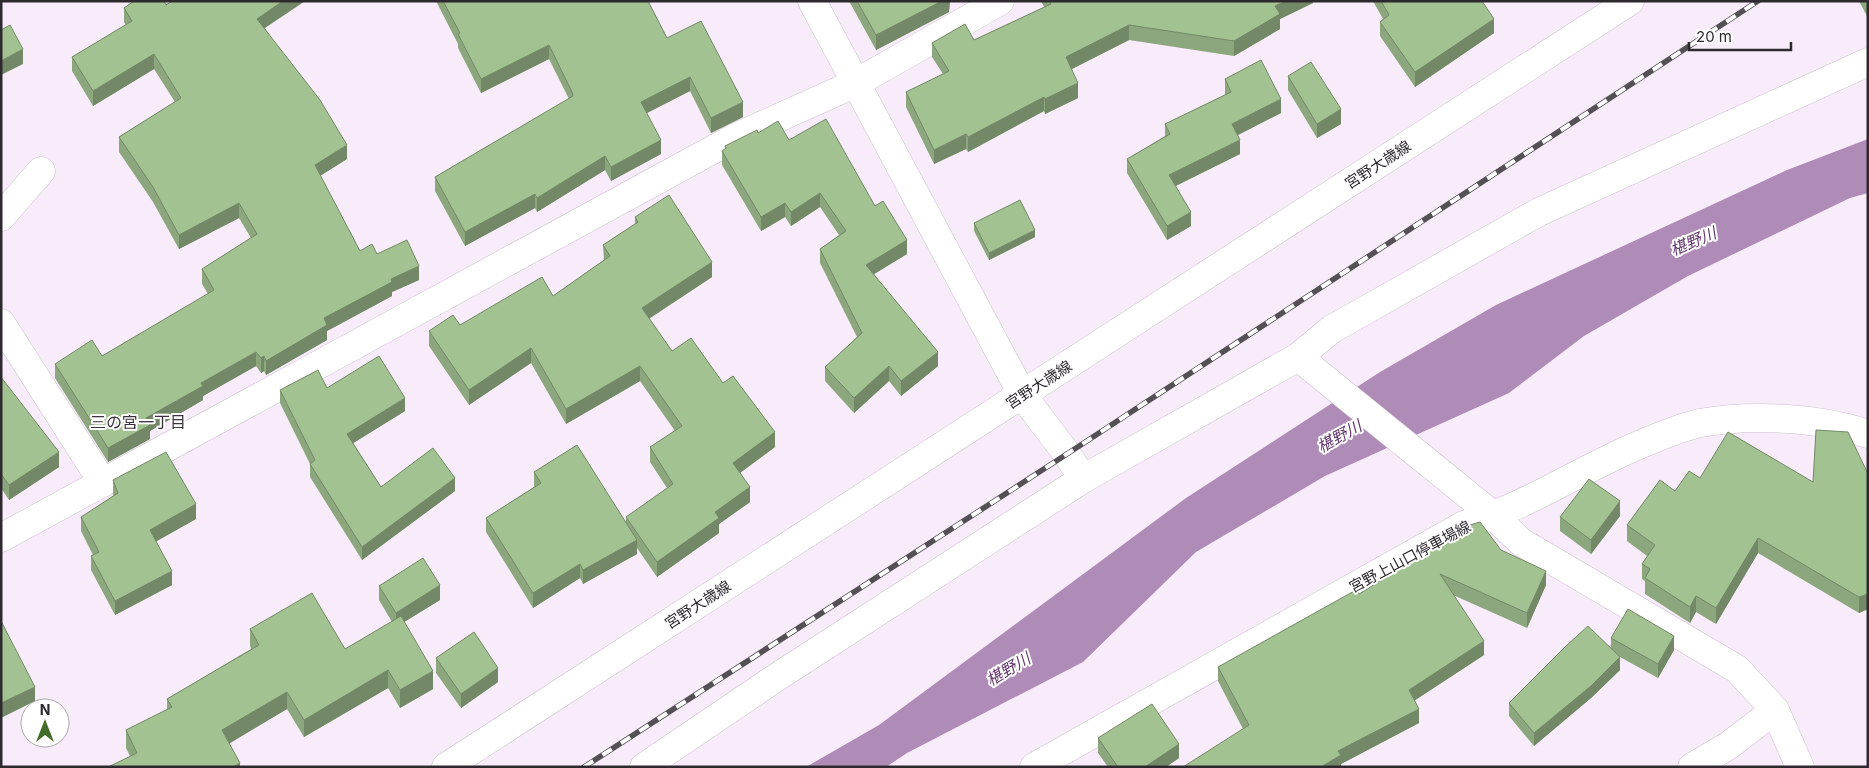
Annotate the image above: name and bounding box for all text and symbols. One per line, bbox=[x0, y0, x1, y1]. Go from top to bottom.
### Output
scale bar bbox=[1689, 20, 1792, 52]
text: 20 m bbox=[1696, 27, 1732, 46]
street label: 宮野大歳線 bbox=[1341, 136, 1414, 193]
water label: 椹野川 bbox=[1667, 222, 1721, 260]
street label: 宮野大歳線 bbox=[1002, 356, 1075, 413]
district label: 三の宮一丁目 bbox=[90, 412, 186, 432]
water label: 椹野川 bbox=[1313, 415, 1367, 456]
street label: 宮野上山口停車場線 bbox=[1346, 516, 1474, 597]
street label: 宮野大歳線 bbox=[661, 576, 734, 633]
water label: 椹野川 bbox=[982, 647, 1035, 690]
north arrow bbox=[20, 698, 70, 748]
text: N bbox=[40, 701, 50, 718]

